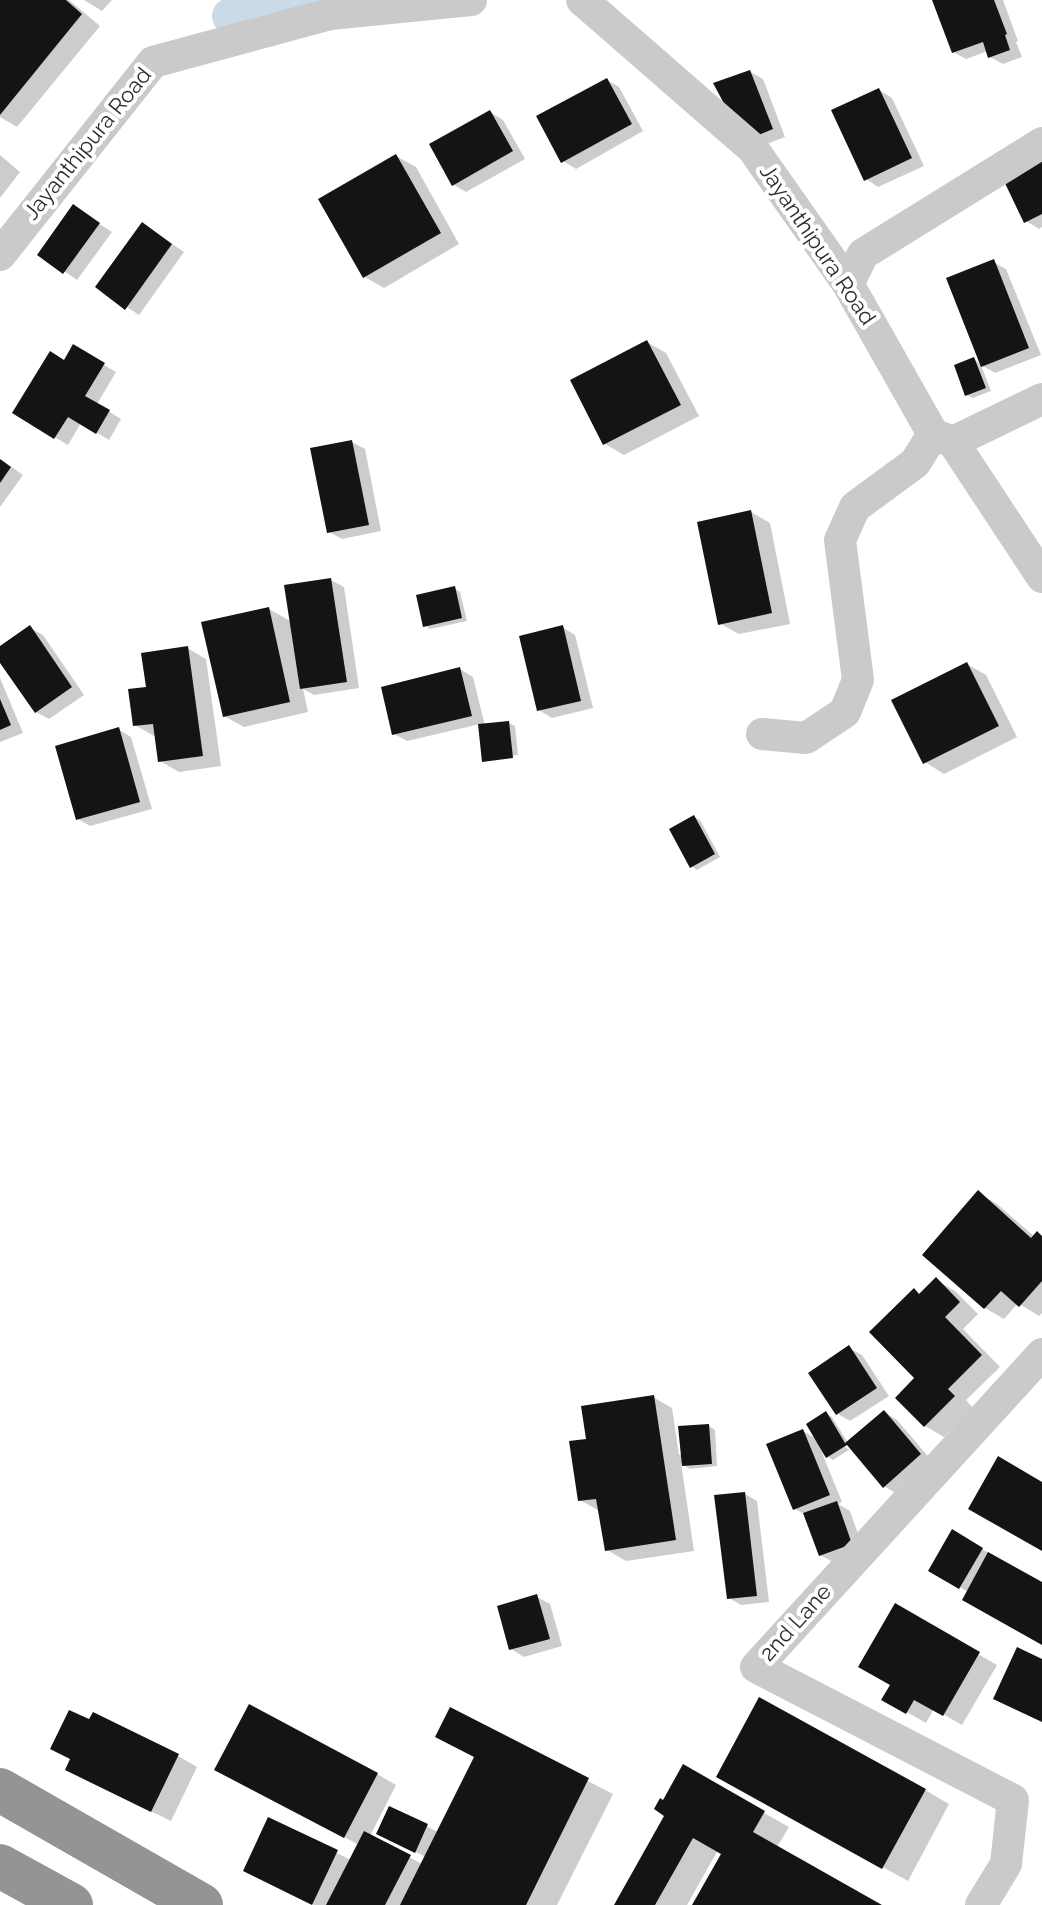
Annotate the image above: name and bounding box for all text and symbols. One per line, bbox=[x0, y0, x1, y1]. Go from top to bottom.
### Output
street label: Jayanthipura Road bbox=[19, 63, 157, 225]
street label: Jayanthipura Road bbox=[753, 160, 881, 330]
street label: 2nd Lane bbox=[755, 1579, 837, 1667]

